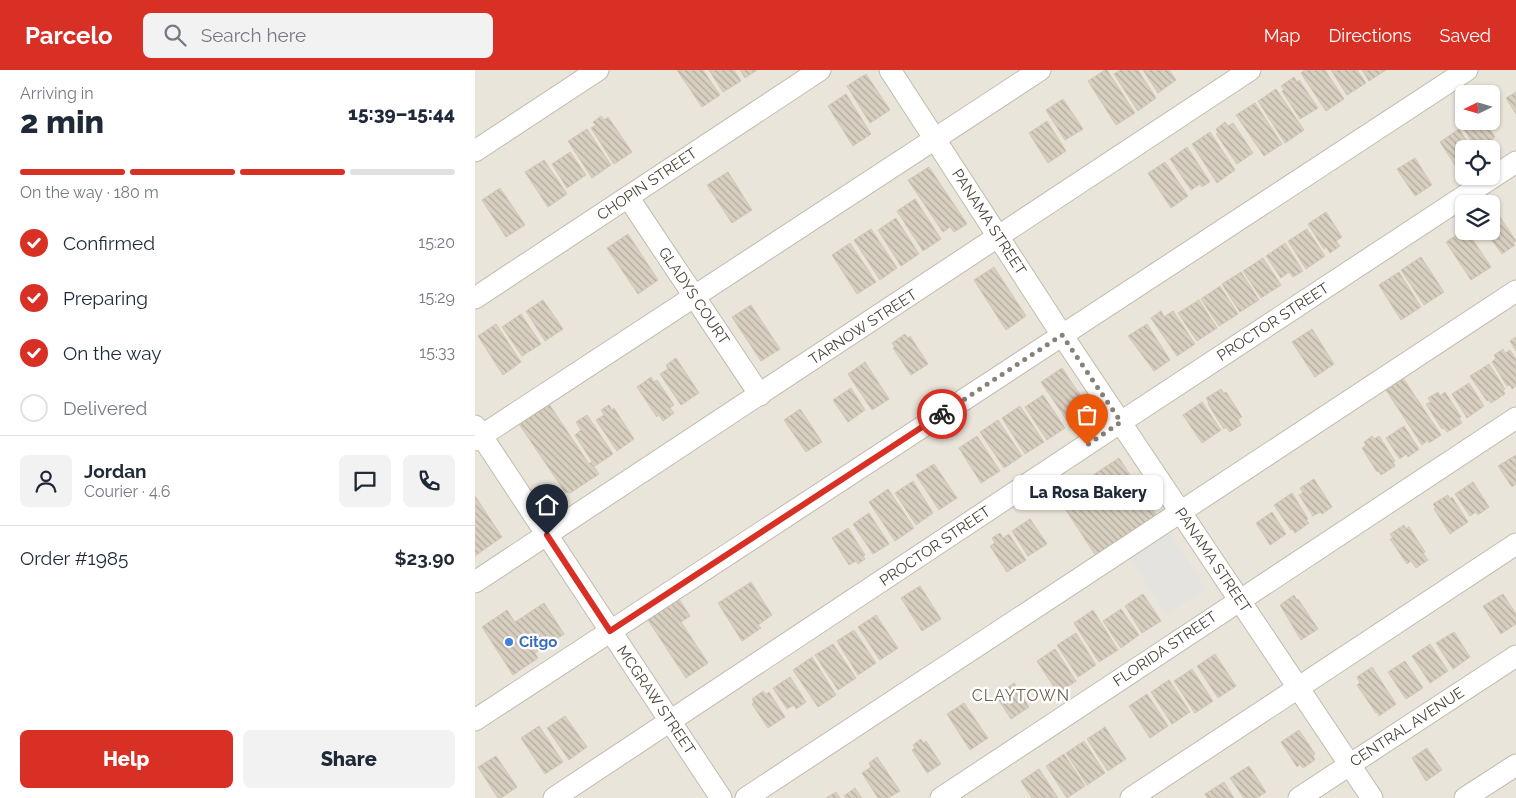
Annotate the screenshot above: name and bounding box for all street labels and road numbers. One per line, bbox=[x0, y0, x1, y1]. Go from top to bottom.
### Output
street label: CHOPIN STREET bbox=[594, 144, 700, 224]
street label: PANAMA STREET bbox=[948, 166, 1030, 278]
street label: GLADYS COURT bbox=[655, 244, 733, 348]
street label: PROCTOR STREET bbox=[1214, 279, 1332, 365]
street label: TARNOW STREET bbox=[806, 285, 920, 369]
street label: PROCTOR STREET bbox=[876, 502, 994, 590]
street label: PANAMA STREET bbox=[1171, 504, 1255, 616]
street label: FLORIDA STREET bbox=[1110, 608, 1220, 690]
street label: MCGRAW STREET bbox=[613, 642, 699, 758]
street label: CENTRAL AVENUE bbox=[1347, 683, 1467, 771]

